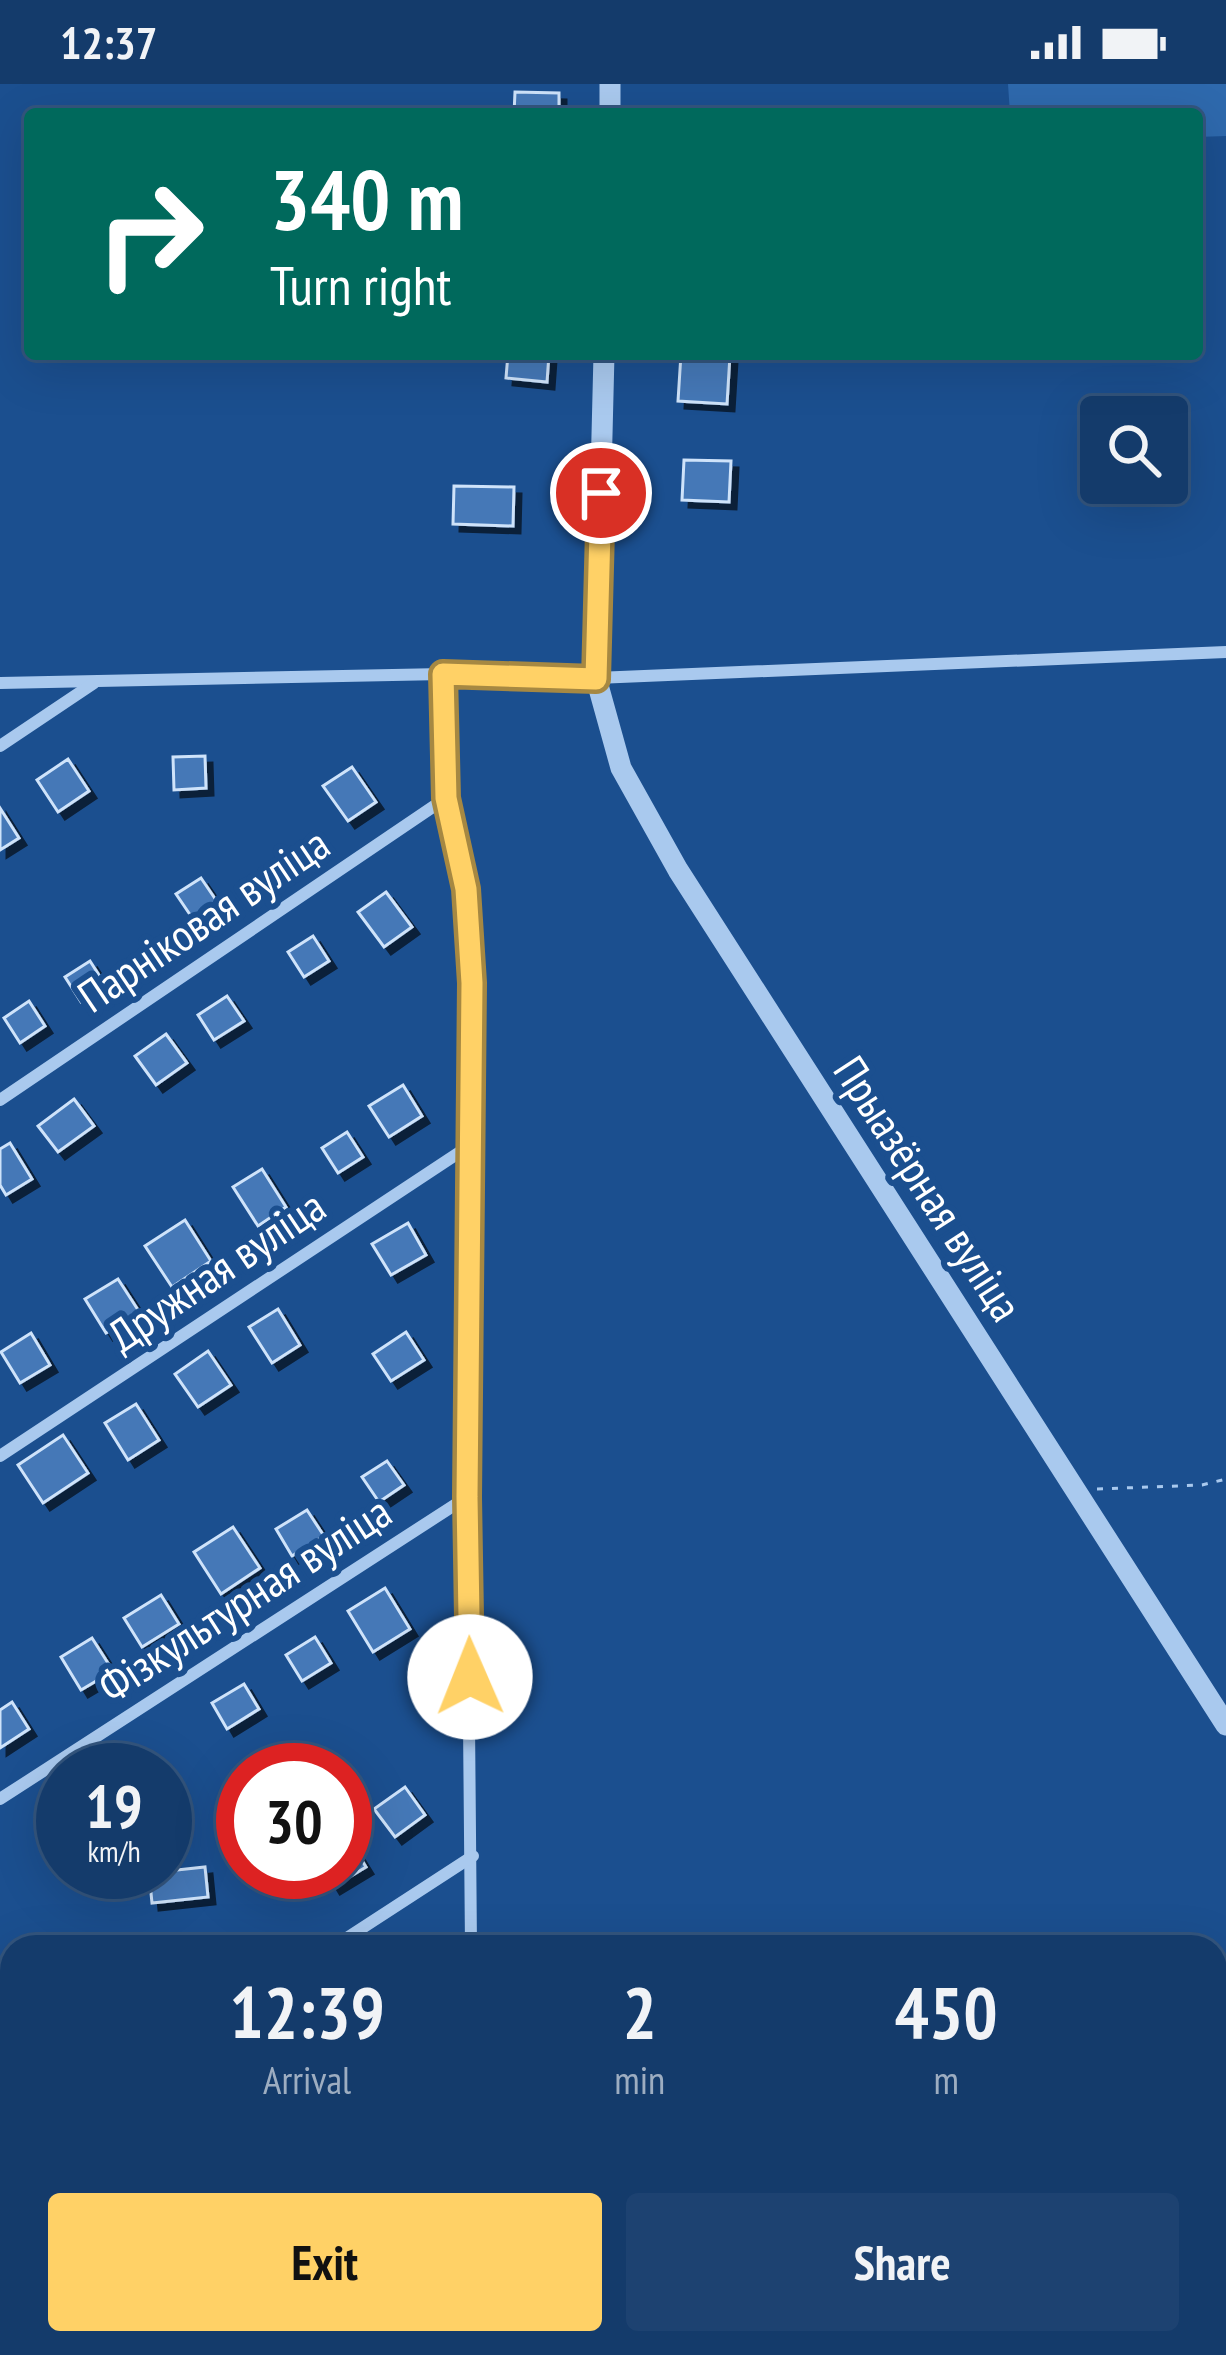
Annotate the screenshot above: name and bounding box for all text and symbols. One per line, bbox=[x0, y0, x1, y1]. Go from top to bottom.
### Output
text: 12:37 bbox=[60, 13, 157, 71]
text: 340 m bbox=[270, 144, 463, 253]
icon: right bbox=[72, 156, 228, 312]
text: Turn right bbox=[270, 250, 451, 320]
map controls bbox=[1080, 396, 1188, 504]
button: search bbox=[1080, 396, 1188, 504]
pin bbox=[550, 442, 652, 544]
icon: arrive bbox=[568, 460, 634, 526]
street label: Парніковая вуліца bbox=[66, 814, 340, 1024]
street label: Прыазёрная вуліца bbox=[822, 1045, 1036, 1331]
street label: Дружная вуліца bbox=[96, 1176, 336, 1364]
street label: Фізкультурная вуліца bbox=[87, 1482, 401, 1714]
position arrow bbox=[407, 1614, 533, 1740]
speed limit sign: 30 bbox=[216, 1743, 372, 1899]
text: 19 bbox=[85, 1767, 143, 1845]
text: km/h bbox=[87, 1831, 141, 1870]
text: 12:39 bbox=[229, 1965, 385, 2058]
text: 2 bbox=[623, 1965, 657, 2058]
text: 450 bbox=[894, 1965, 998, 2058]
text: Arrival bbox=[263, 2054, 351, 2105]
text: min bbox=[614, 2054, 665, 2105]
text: m bbox=[933, 2054, 959, 2105]
button: Exit bbox=[48, 2193, 602, 2331]
button: Share bbox=[626, 2193, 1179, 2331]

